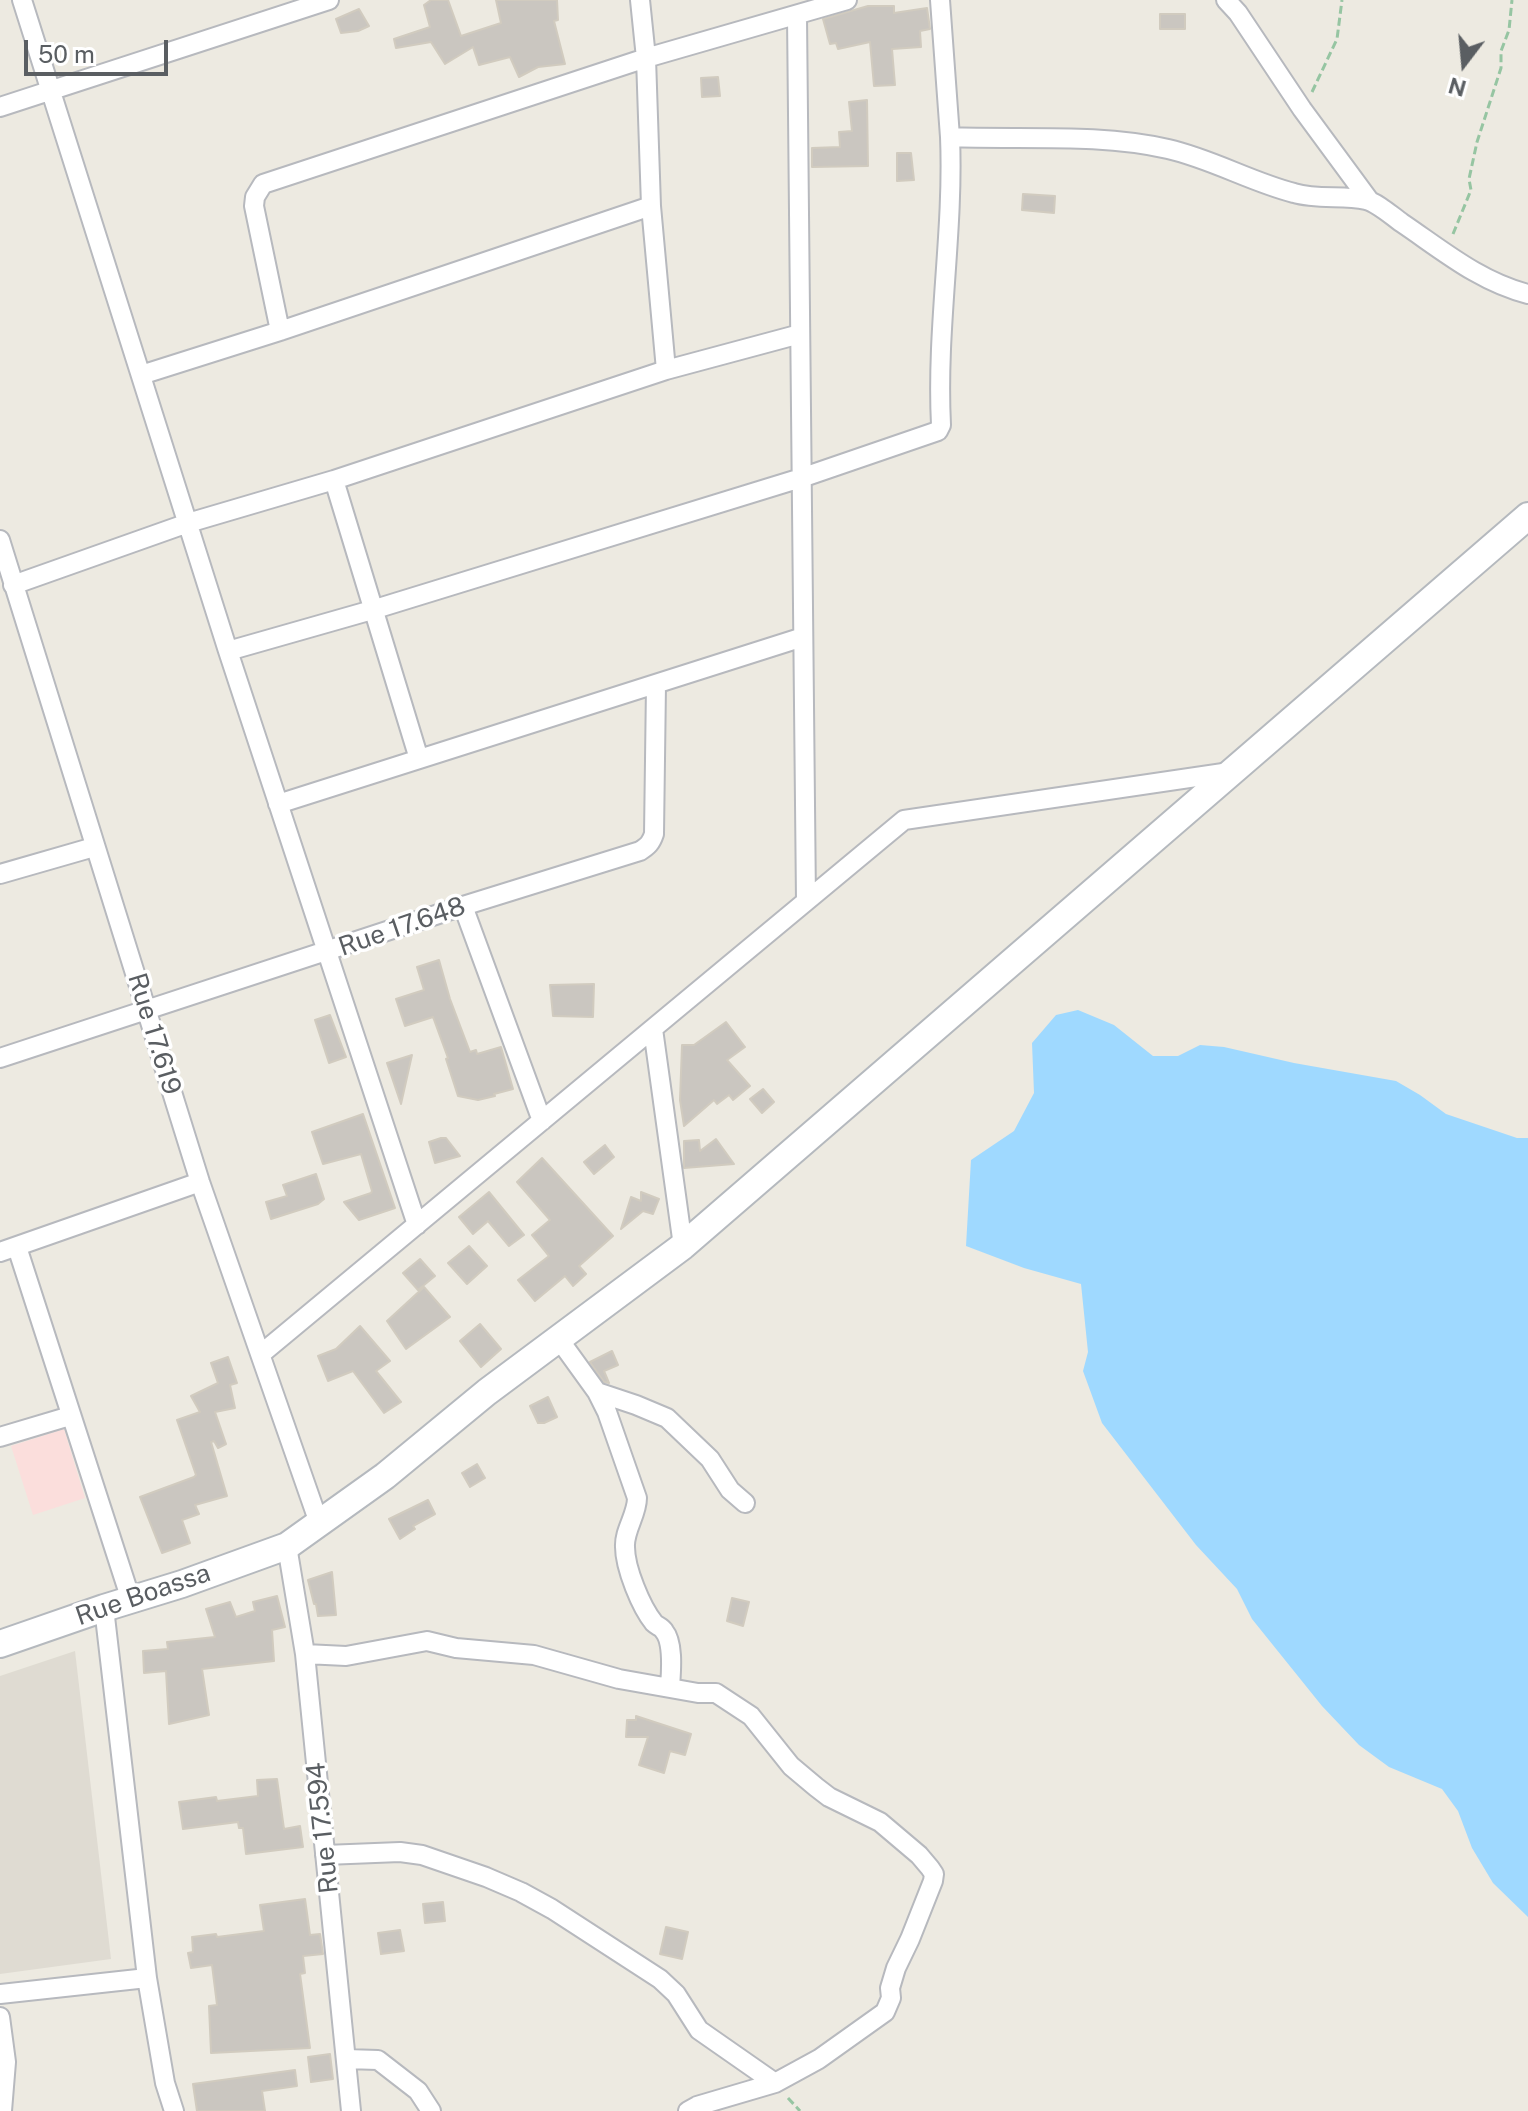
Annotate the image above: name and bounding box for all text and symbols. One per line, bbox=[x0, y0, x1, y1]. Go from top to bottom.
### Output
scale bar bbox=[28, 24, 172, 74]
north arrow bbox=[1424, 24, 1504, 104]
text: 50 m bbox=[38, 40, 95, 68]
text: N bbox=[1446, 72, 1469, 102]
street label: Rue 17.648 bbox=[335, 891, 469, 963]
street label: Rue 17.619 bbox=[121, 969, 187, 1099]
street label: Rue Boassa bbox=[71, 1557, 215, 1633]
street label: Rue 17.594 bbox=[301, 1761, 345, 1895]

